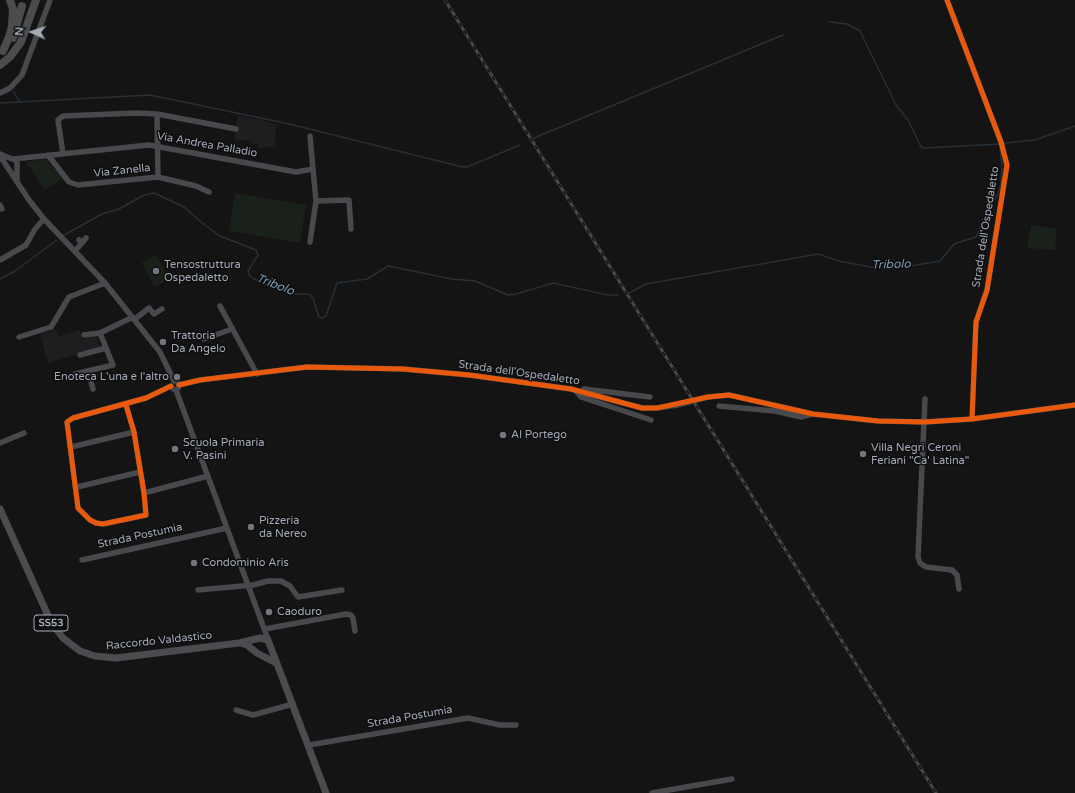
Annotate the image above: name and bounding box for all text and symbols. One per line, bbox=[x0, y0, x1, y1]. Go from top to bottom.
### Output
north arrow bbox=[12, 12, 52, 52]
text: N bbox=[13, 27, 26, 36]
street label: Via Andrea Palladio bbox=[156, 130, 258, 160]
street label: Via Zanella bbox=[93, 161, 151, 181]
street label: Strada dell'Ospedaletto bbox=[970, 165, 1002, 289]
water label: Tribolo bbox=[871, 257, 911, 273]
place label: Tensostruttura Ospedaletto bbox=[164, 258, 241, 284]
marker: Tensostruttura Ospedaletto bbox=[151, 266, 161, 276]
water label: Tribolo bbox=[254, 271, 296, 299]
place label: Trattoria Da Angelo bbox=[171, 329, 226, 355]
marker: Trattoria Da Angelo bbox=[158, 337, 168, 347]
street label: Strada dell'Ospedaletto bbox=[457, 358, 581, 388]
place label: Enoteca L'una e l'altro bbox=[54, 370, 169, 384]
marker: Enoteca L'una e l'altro bbox=[172, 372, 182, 382]
place label: Al Portego bbox=[511, 428, 567, 442]
marker: Al Portego bbox=[498, 430, 508, 440]
place label: Scuola Primaria V. Pasini bbox=[183, 436, 264, 462]
place label: Villa Negri Ceroni Feriani "Ca' Latina" bbox=[871, 441, 969, 467]
marker: Scuola Primaria V. Pasini bbox=[170, 444, 180, 454]
marker: Villa Negri Ceroni Feriani "Ca' Latina" bbox=[858, 449, 868, 459]
place label: Pizzeria da Nereo bbox=[259, 514, 307, 540]
street label: Strada Postumia bbox=[96, 521, 184, 551]
marker: Pizzeria da Nereo bbox=[246, 522, 256, 532]
place label: Condominio Aris bbox=[202, 556, 289, 570]
marker: Condominio Aris bbox=[189, 558, 199, 568]
place label: Caoduro bbox=[277, 605, 322, 619]
marker: Caoduro bbox=[264, 607, 274, 617]
road number: SS53 bbox=[34, 615, 68, 631]
street label: Raccordo Valdastico bbox=[105, 629, 213, 653]
street label: Strada Postumia bbox=[366, 703, 454, 731]

